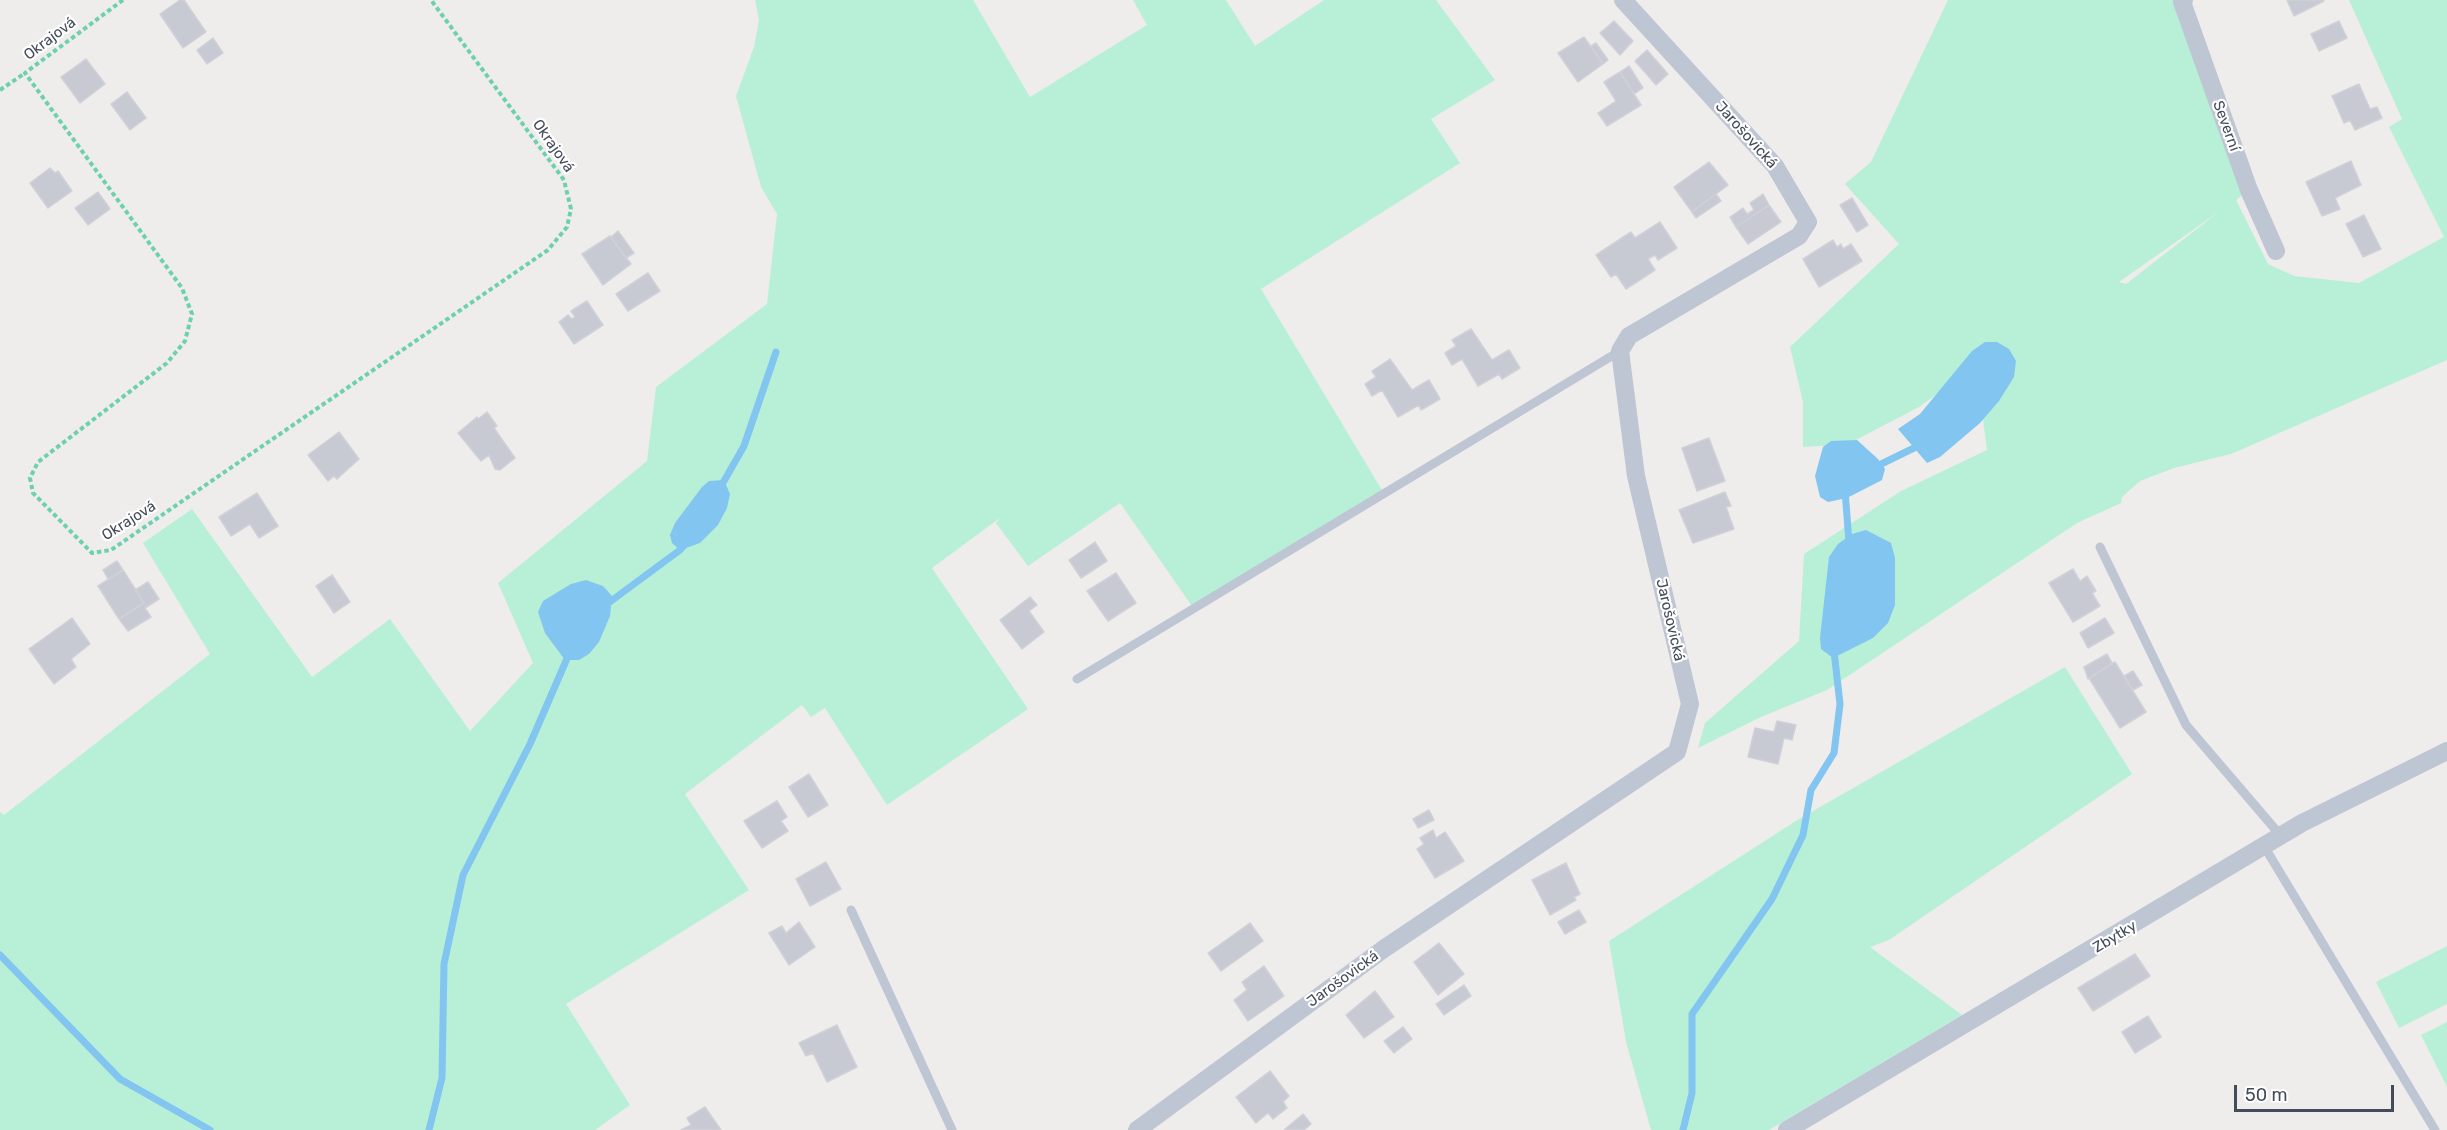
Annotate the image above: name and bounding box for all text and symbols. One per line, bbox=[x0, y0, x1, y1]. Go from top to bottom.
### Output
street label: Okrajová bbox=[20, 14, 80, 64]
street label: Jarošovická bbox=[1711, 98, 1781, 172]
street label: Severní bbox=[2209, 98, 2243, 154]
street label: Okrajová bbox=[528, 116, 578, 176]
street label: Okrajová bbox=[99, 497, 159, 545]
street label: Jarošovická bbox=[1652, 577, 1688, 663]
street label: Zbytky bbox=[2090, 917, 2140, 957]
street label: Jarošovická bbox=[1304, 947, 1382, 1011]
scale bar bbox=[2237, 1073, 2398, 1111]
text: 50 m bbox=[2245, 1084, 2288, 1106]

